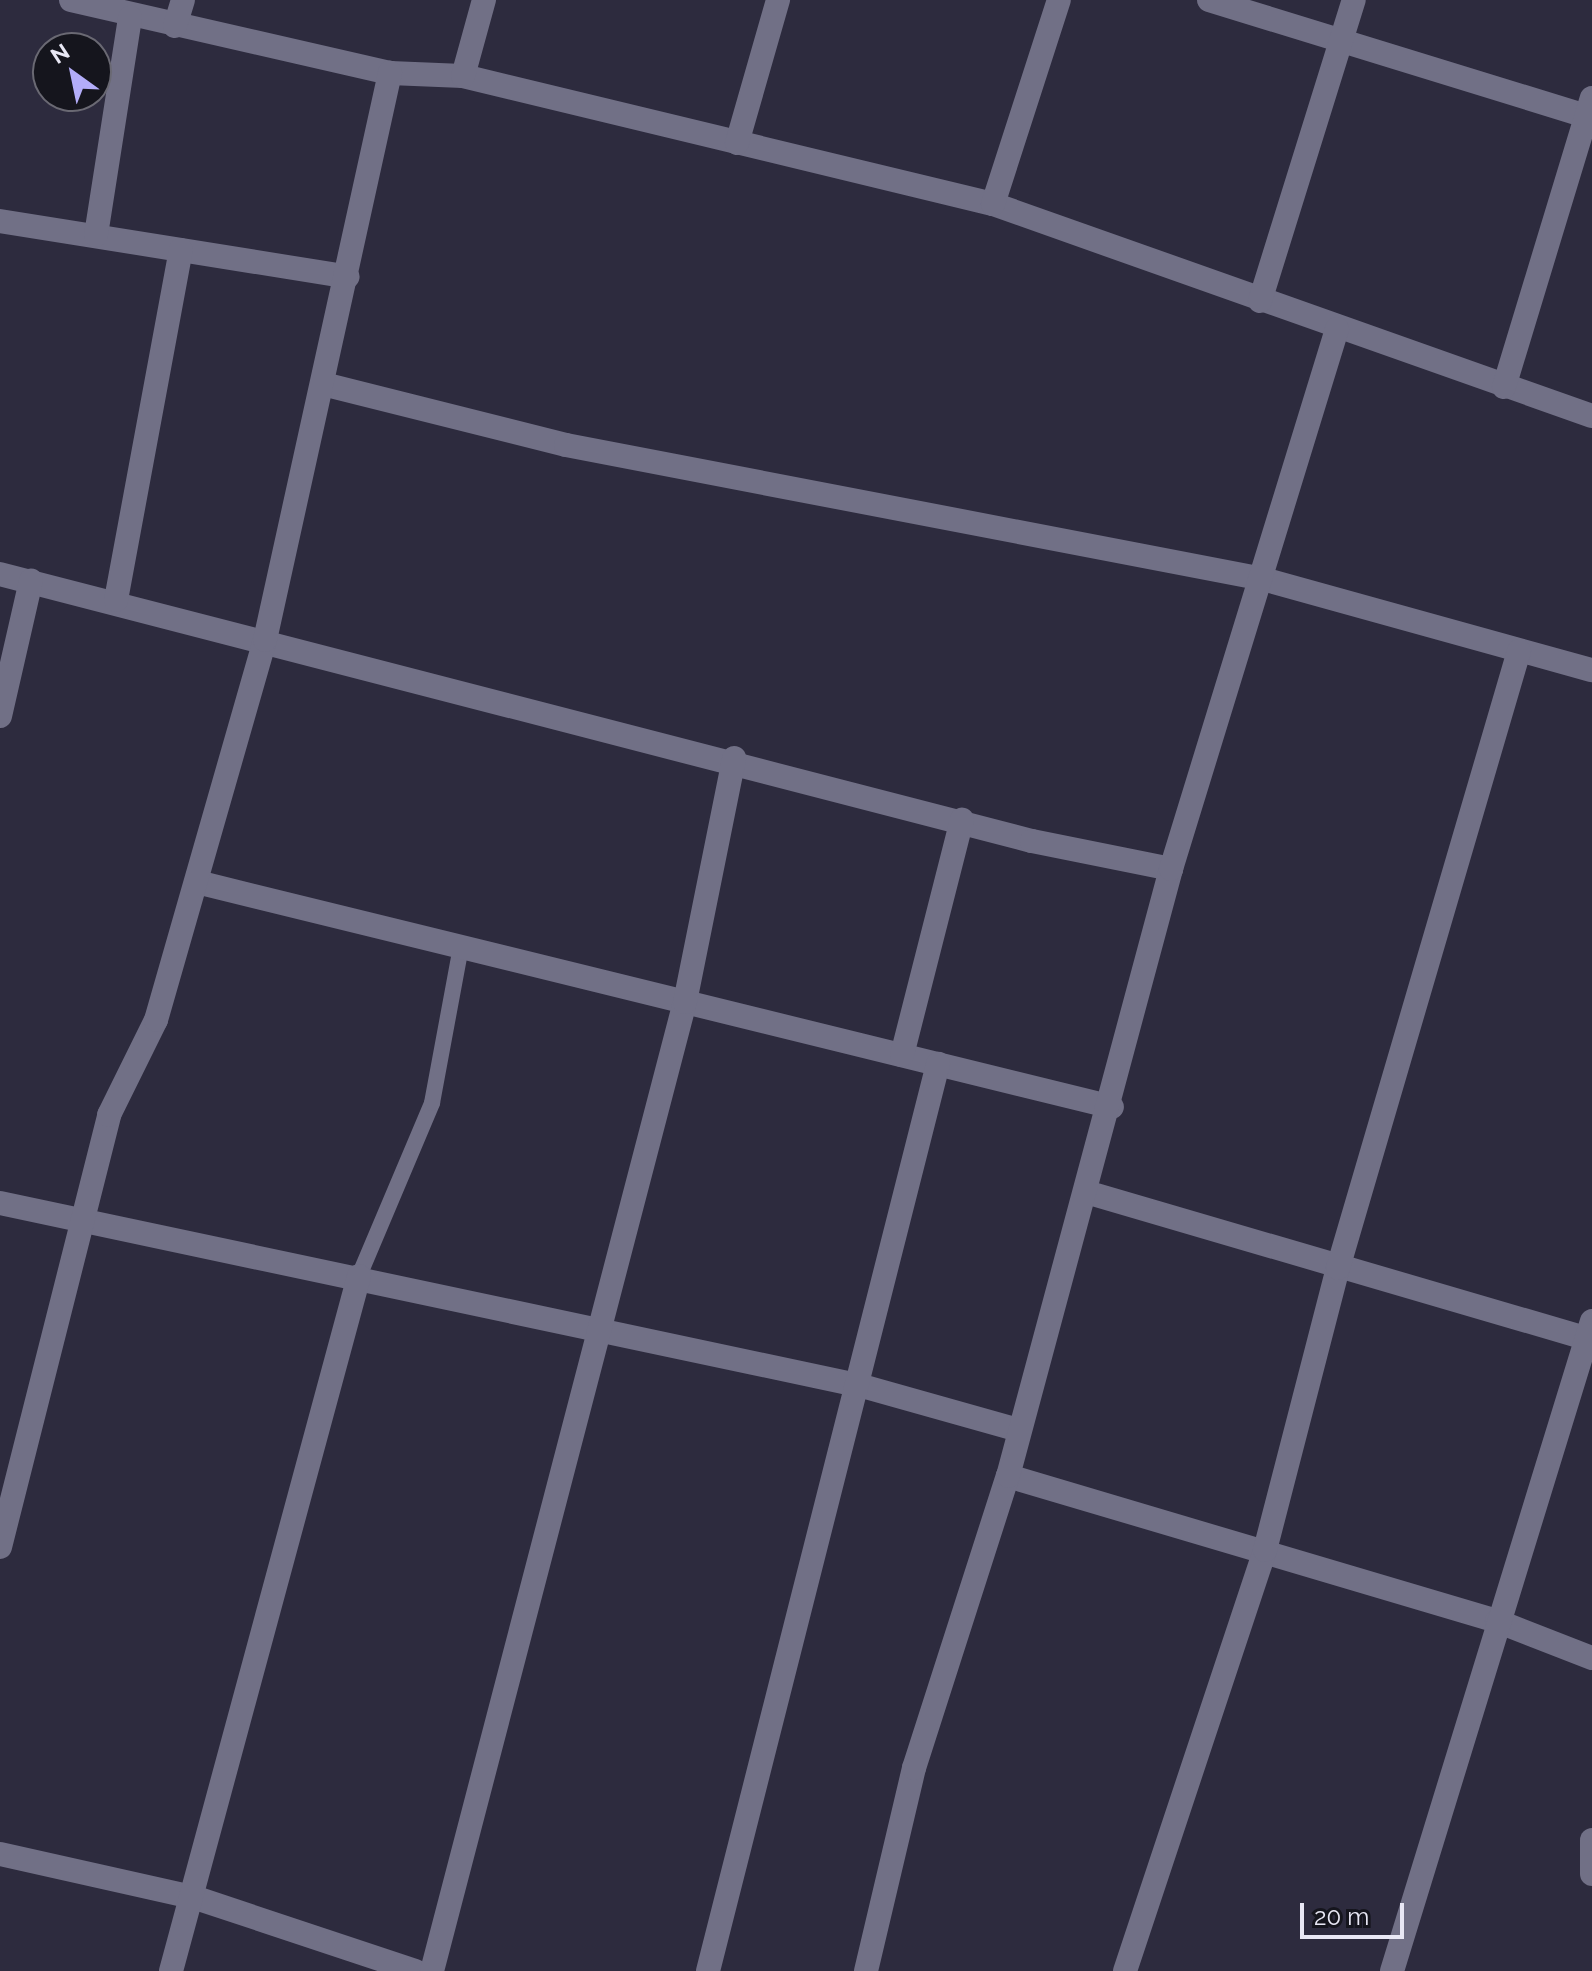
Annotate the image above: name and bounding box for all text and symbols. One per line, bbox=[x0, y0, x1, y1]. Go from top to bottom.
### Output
north arrow bbox=[32, 32, 112, 112]
text: N bbox=[46, 38, 74, 69]
scale bar bbox=[1304, 1887, 1408, 1937]
text: 20 m bbox=[1314, 1902, 1369, 1931]

